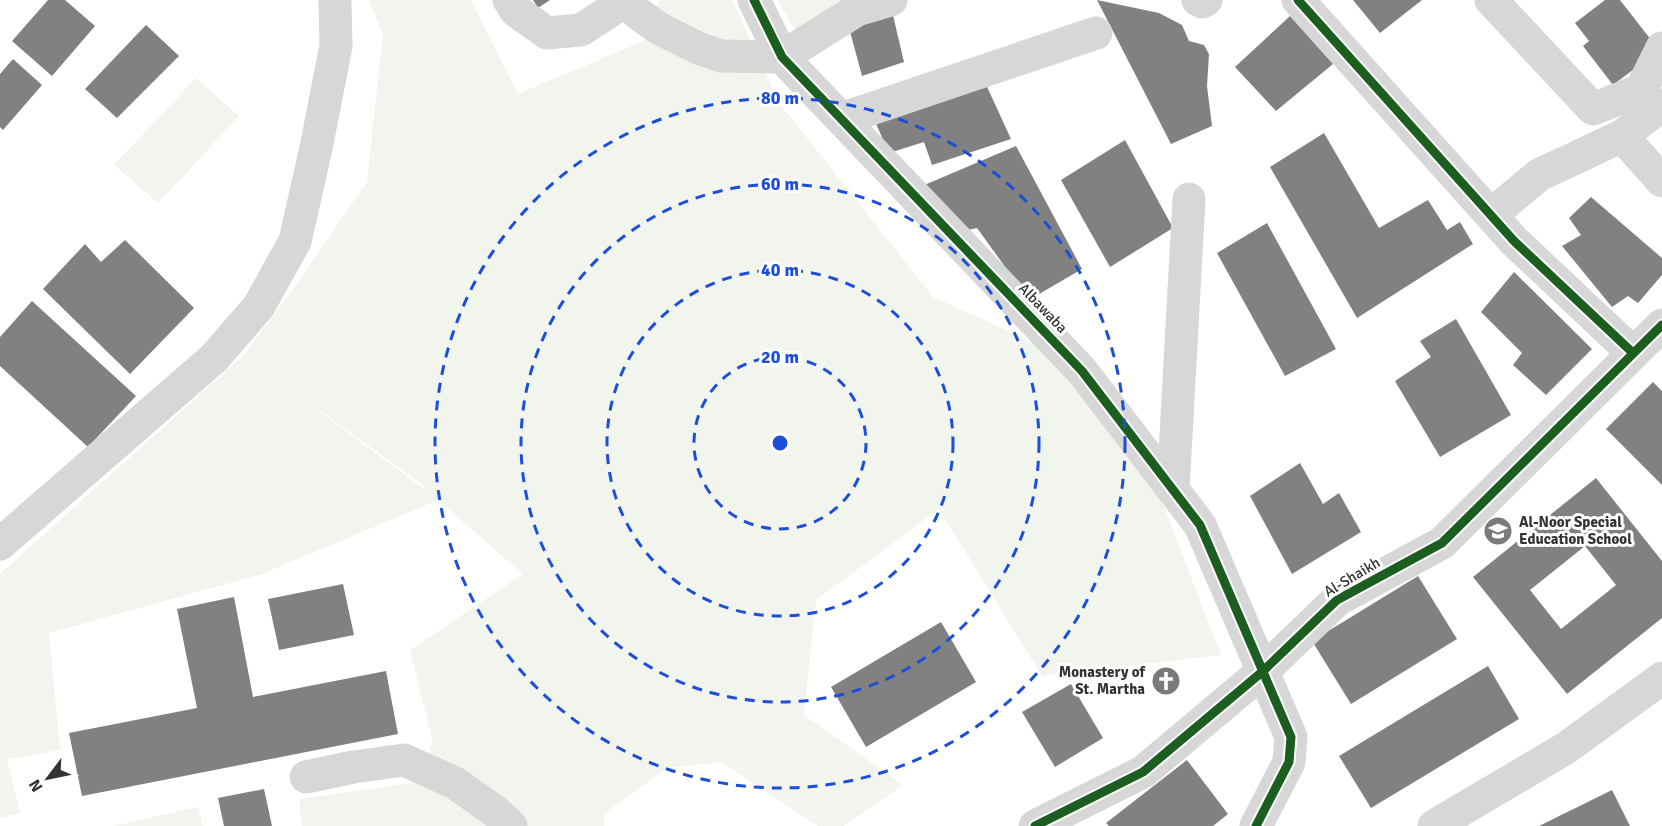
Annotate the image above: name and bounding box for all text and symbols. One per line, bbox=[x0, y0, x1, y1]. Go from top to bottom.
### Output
text: 80 m bbox=[761, 87, 799, 109]
text: 60 m bbox=[761, 173, 799, 195]
text: 40 m bbox=[761, 259, 799, 281]
street label: Albawaba bbox=[1015, 279, 1071, 337]
text: 20 m bbox=[761, 346, 799, 368]
centre of rings bbox=[770, 433, 790, 453]
place label: Al-Noor Special Education School bbox=[1519, 513, 1632, 548]
school or university icon: Al-Noor Special Education School bbox=[1482, 515, 1514, 547]
street label: Al-Shaikh bbox=[1321, 553, 1383, 601]
place label: Monastery of St. Martha bbox=[1059, 663, 1147, 698]
church icon: Monastery of St. Martha bbox=[1150, 665, 1182, 697]
north arrow bbox=[18, 748, 78, 808]
text: N bbox=[25, 775, 48, 795]

